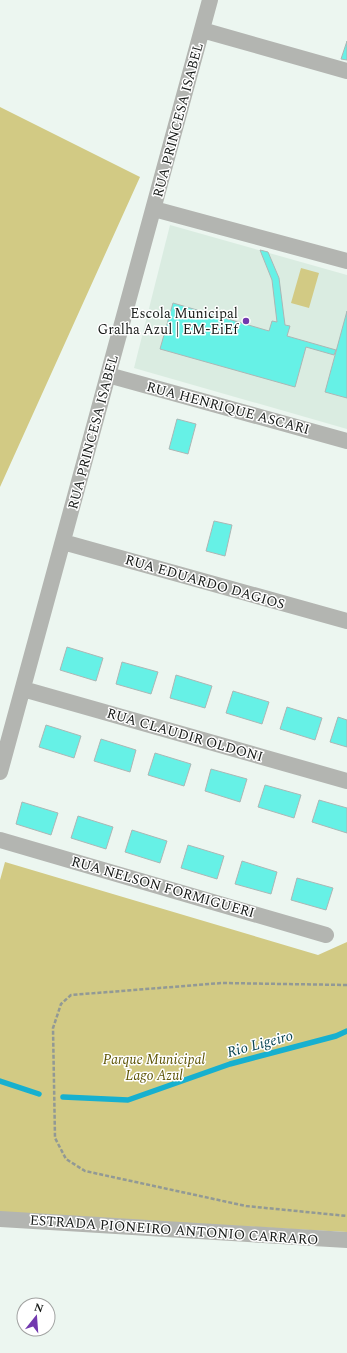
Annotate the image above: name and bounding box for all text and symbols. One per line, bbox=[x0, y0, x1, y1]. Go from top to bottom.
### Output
street label: RUA PRINCESA ISABEL bbox=[147, 40, 209, 200]
place label: Escola Municipal Gralha Azul | EM-EiEf bbox=[98, 303, 239, 340]
marker: Escola Municipal Gralha Azul | EM-EiEf bbox=[241, 316, 251, 326]
street label: RUA PRINCESA ISABEL bbox=[62, 352, 124, 512]
street label: RUA HENRIQUE ASCARI bbox=[144, 376, 312, 440]
street label: RUA EDUARDO DAGIOS bbox=[123, 549, 287, 615]
street label: RUA CLAUDIR OLDONI bbox=[104, 703, 266, 767]
street label: RUA NELSON FORMIGUERI bbox=[69, 851, 257, 923]
water label: Rio Ligeiro bbox=[224, 1024, 296, 1064]
park label: Parque Municipal Lago Azul bbox=[103, 1049, 206, 1086]
street label: ESTRADA PIONEIRO ANTONIO CARRARO bbox=[29, 1209, 319, 1251]
north arrow bbox=[16, 1297, 56, 1337]
text: N bbox=[32, 1298, 46, 1317]

